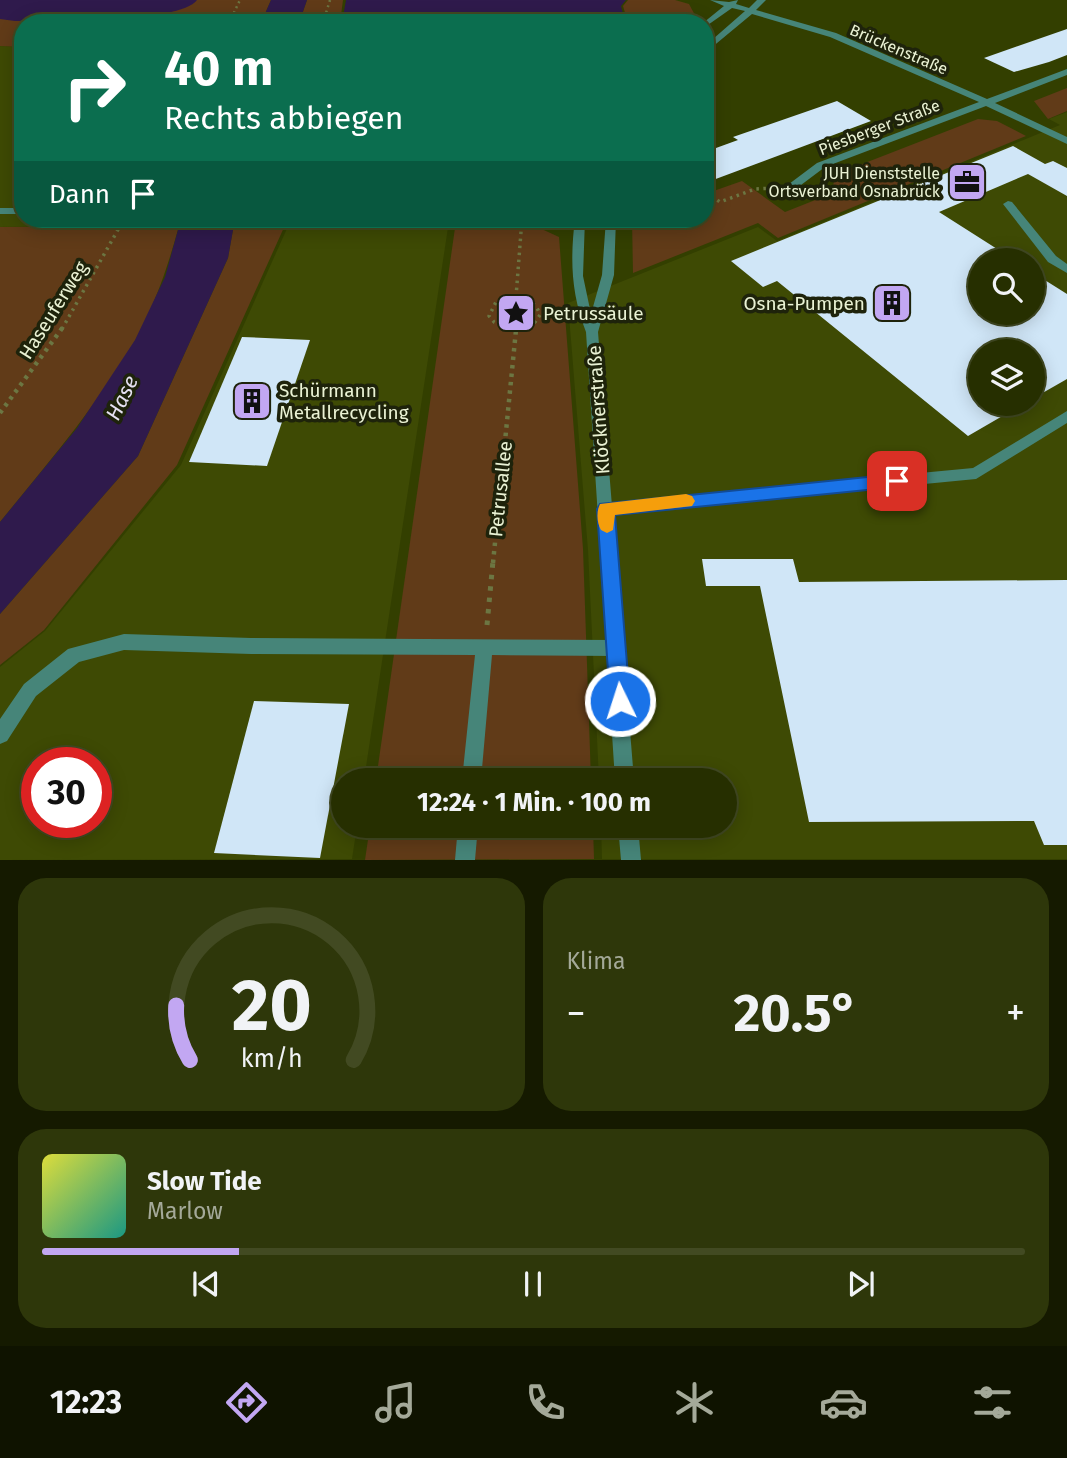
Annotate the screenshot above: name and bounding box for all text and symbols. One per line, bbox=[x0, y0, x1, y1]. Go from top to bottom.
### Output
street label: Brückenstraße bbox=[847, 20, 951, 79]
text: 40 m bbox=[164, 39, 273, 98]
icon: right bbox=[49, 42, 140, 133]
street label: Piesberger Straße bbox=[816, 96, 943, 159]
text: Rechts abbiegen bbox=[164, 99, 404, 137]
office icon: JUH Dienststelle Ortsverband Osnabrück bbox=[946, 161, 988, 203]
place label: JUH Dienststelle Ortsverband Osnabrück bbox=[768, 164, 941, 201]
icon: arrive bbox=[124, 175, 162, 213]
text: Dann bbox=[49, 179, 110, 210]
map controls bbox=[968, 248, 1045, 416]
button: search bbox=[968, 248, 1045, 325]
street label: Haseuferweg bbox=[14, 257, 93, 363]
building icon: Osna-Pumpen bbox=[871, 282, 913, 324]
place icon: Petrussäule bbox=[495, 292, 537, 334]
place label: Osna-Pumpen bbox=[743, 292, 865, 315]
place label: Petrussäule bbox=[543, 302, 644, 325]
button: layers bbox=[968, 339, 1045, 416]
street label: Klöcknerstraße bbox=[583, 345, 614, 475]
water label: Hase bbox=[100, 371, 144, 425]
place label: Schürmann Metallrecycling bbox=[279, 379, 409, 424]
building icon: Schürmann Metallrecycling bbox=[231, 380, 273, 422]
street label: Petrusallee bbox=[484, 440, 517, 538]
pin bbox=[867, 451, 927, 511]
icon: arrive bbox=[878, 462, 916, 500]
position arrow bbox=[583, 664, 657, 738]
speed limit sign: 30 bbox=[21, 747, 112, 838]
text: 12:24 · 1 Min. · 100 m bbox=[417, 787, 651, 818]
text: Klima bbox=[567, 947, 626, 975]
text: 20 bbox=[231, 963, 311, 1050]
text: 20.5° bbox=[733, 982, 858, 1045]
text: − bbox=[567, 990, 586, 1036]
text: + bbox=[1006, 990, 1025, 1036]
text: km/h bbox=[240, 1044, 302, 1074]
text: Slow Tide bbox=[147, 1166, 262, 1197]
text: Marlow bbox=[147, 1197, 223, 1225]
icon: previous bbox=[187, 1265, 225, 1303]
icon: pause bbox=[514, 1265, 552, 1303]
icon: next bbox=[842, 1265, 880, 1303]
icon: directions bbox=[222, 1378, 271, 1427]
icon: music bbox=[371, 1378, 420, 1427]
icon: phone bbox=[521, 1378, 570, 1427]
icon: climate bbox=[670, 1378, 719, 1427]
icon: car bbox=[819, 1378, 868, 1427]
icon: filters bbox=[968, 1378, 1017, 1427]
text: 12:23 bbox=[50, 1383, 122, 1421]

